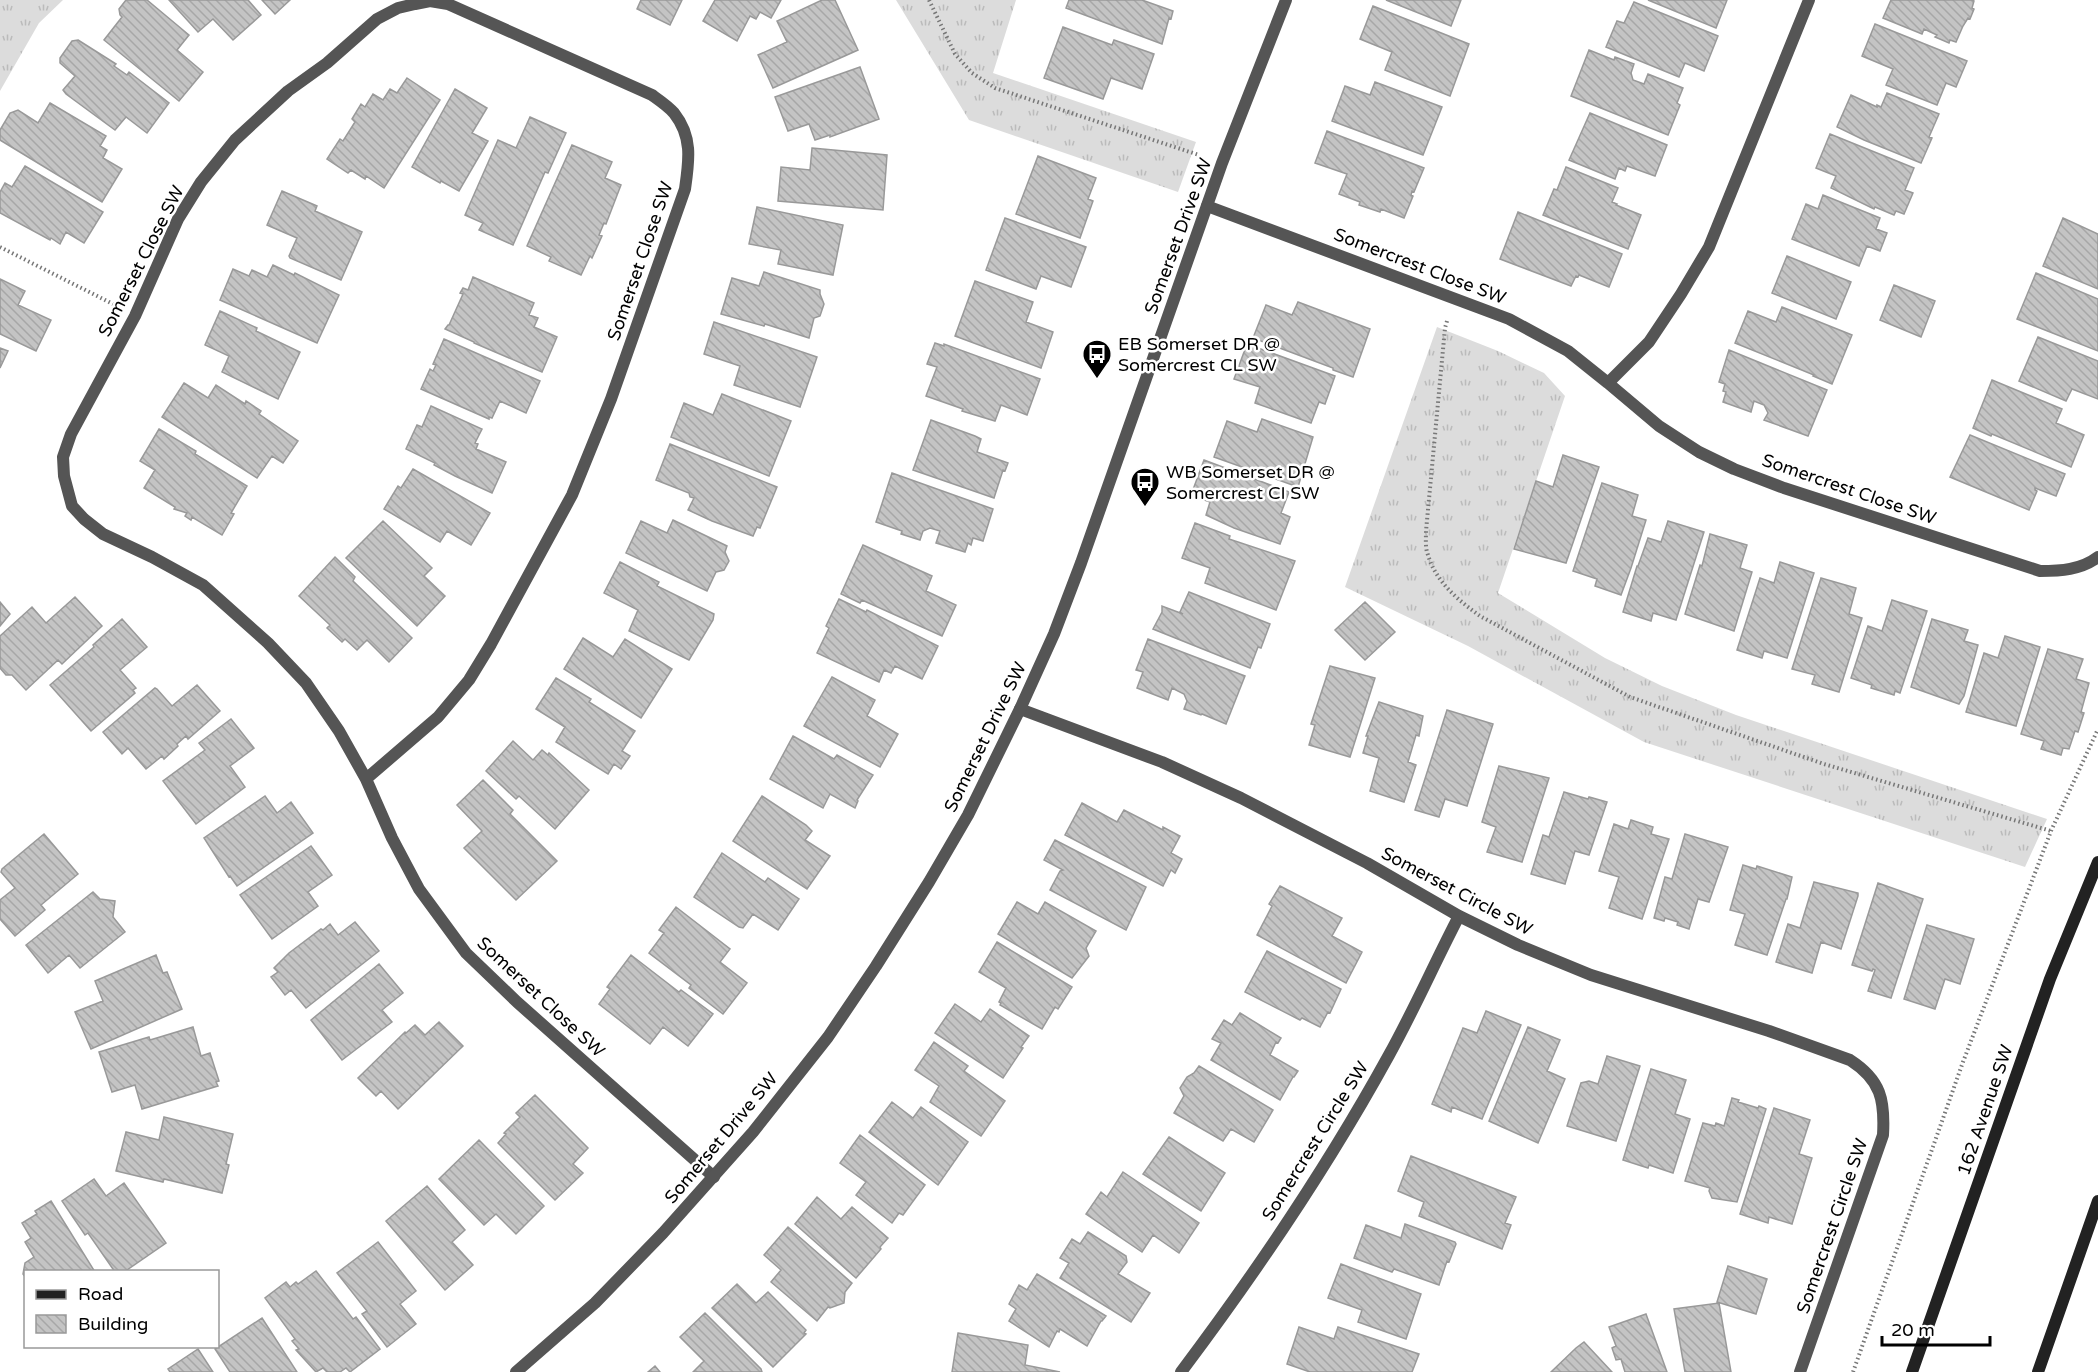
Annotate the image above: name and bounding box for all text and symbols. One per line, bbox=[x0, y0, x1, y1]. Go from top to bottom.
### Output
street label: Somerset Drive SW bbox=[1140, 155, 1216, 317]
street label: Somerset Close SW bbox=[602, 179, 678, 343]
street label: Somerset Close SW bbox=[93, 182, 189, 340]
street label: Somercrest Close SW bbox=[1331, 223, 1509, 309]
place label: EB Somerset DR @ Somercrest CL SW bbox=[1118, 333, 1280, 376]
bus stop icon: EB Somerset DR @ Somercrest CL SW bbox=[1081, 338, 1113, 380]
street label: Somercrest Close SW bbox=[1759, 449, 1939, 529]
place label: WB Somerset DR @ Somercrest CI SW bbox=[1166, 461, 1335, 504]
bus stop icon: WB Somerset DR @ Somercrest CI SW bbox=[1129, 466, 1161, 508]
street label: Somerset Drive SW bbox=[939, 658, 1031, 816]
street label: Somerset Circle SW bbox=[1378, 842, 1536, 940]
street label: Somerset Close SW bbox=[473, 932, 609, 1062]
street label: 162 Avenue SW bbox=[1952, 1042, 2018, 1178]
street label: Somercrest Circle SW bbox=[1257, 1057, 1373, 1225]
street label: Somerset Drive SW bbox=[660, 1068, 782, 1208]
street label: Somercrest Circle SW bbox=[1792, 1136, 1872, 1316]
legend bbox=[24, 1270, 219, 1348]
text: Road bbox=[78, 1283, 123, 1305]
scale bar bbox=[1882, 1309, 1990, 1347]
text: Building bbox=[78, 1313, 148, 1335]
text: 20 m bbox=[1891, 1319, 1935, 1341]

